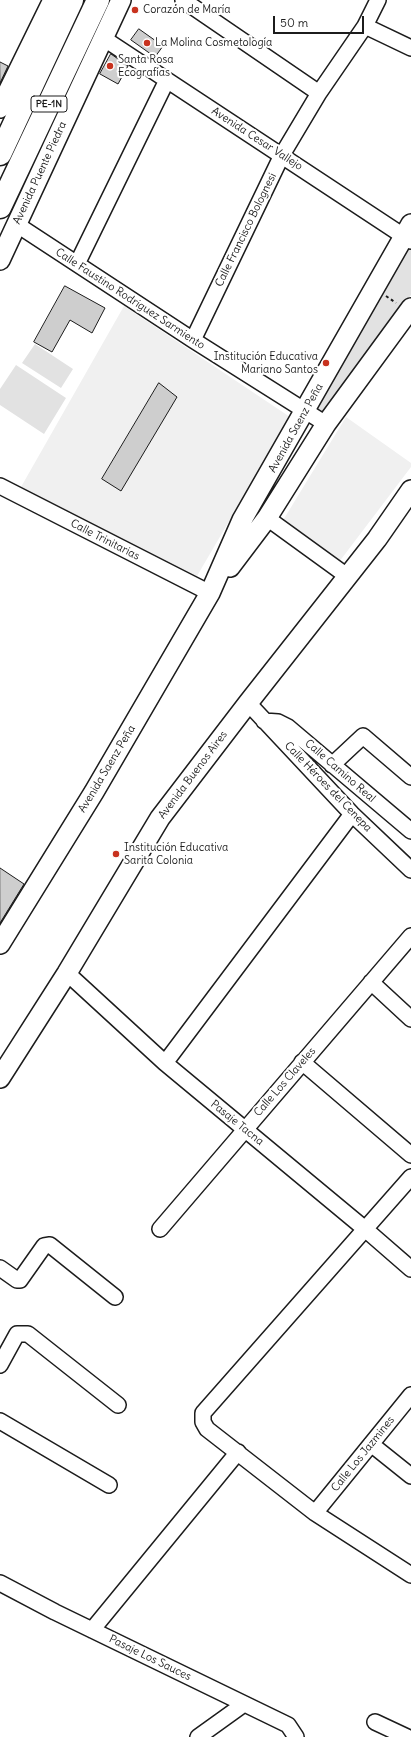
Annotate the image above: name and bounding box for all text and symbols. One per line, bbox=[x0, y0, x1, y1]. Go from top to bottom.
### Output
place label: Corazón de María bbox=[143, 3, 231, 17]
marker: Corazón de María bbox=[130, 5, 140, 15]
scale bar bbox=[275, 8, 366, 34]
text: 50 m bbox=[280, 15, 308, 30]
place label: La Molina Cosmetología bbox=[155, 36, 272, 50]
marker: La Molina Cosmetología bbox=[142, 38, 152, 48]
place label: Santa Rosa Ecografías bbox=[118, 53, 174, 79]
marker: Santa Rosa Ecografías bbox=[105, 61, 115, 71]
road number: PE-1N bbox=[31, 96, 67, 112]
street label: Avenida Cesar Vallejo bbox=[209, 105, 305, 173]
street label: Avenida Puente Piedra bbox=[10, 120, 70, 226]
street label: Calle Francisco Bolognesi bbox=[213, 171, 279, 289]
street label: Calle Faustino Rodriguez Sarmiento bbox=[53, 246, 207, 352]
place label: Institución Educativa Mariano Santos bbox=[214, 350, 318, 376]
marker: Institución Educativa Mariano Santos bbox=[321, 358, 331, 368]
street label: Avenida Saenz Peña bbox=[266, 381, 326, 475]
street label: Calle Trinitarias bbox=[68, 517, 142, 563]
street label: Avenida Saenz Peña bbox=[76, 723, 138, 815]
street label: Avenida Buenos Aires bbox=[156, 728, 230, 822]
street label: Calle Camino Real bbox=[302, 737, 378, 805]
street label: Calle Héroes del Cenepa bbox=[282, 739, 374, 835]
place label: Institución Educativa Sarita Colonia bbox=[124, 841, 228, 867]
marker: Institución Educativa Sarita Colonia bbox=[111, 849, 121, 859]
street label: Calle Los Claveles bbox=[251, 1045, 319, 1119]
street label: Pasaje Tacna bbox=[208, 1098, 266, 1148]
street label: Calle Los Jazmines bbox=[329, 1414, 397, 1494]
street label: Pasaje Los Sauces bbox=[107, 1632, 193, 1684]

